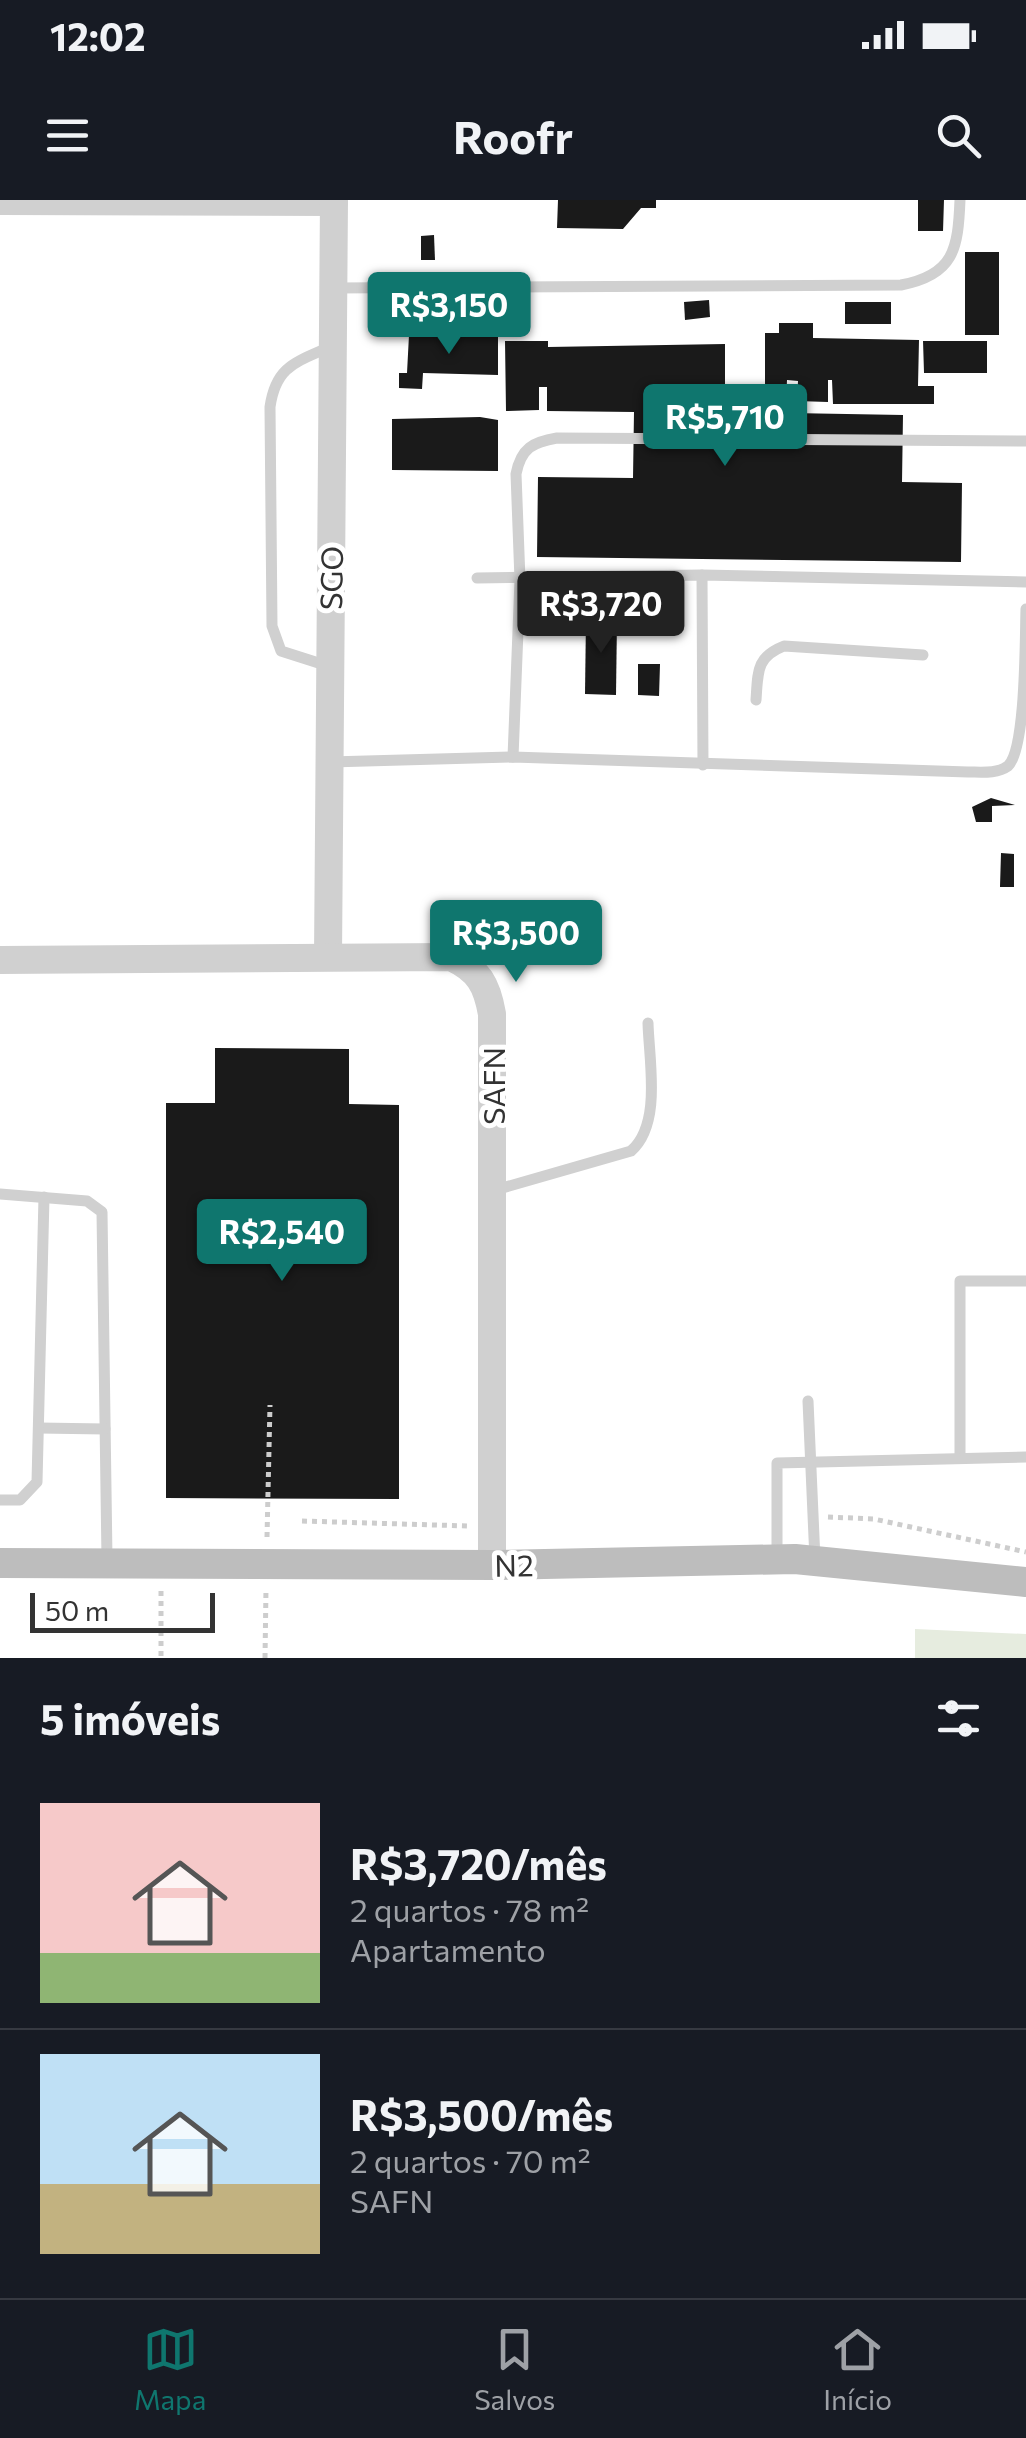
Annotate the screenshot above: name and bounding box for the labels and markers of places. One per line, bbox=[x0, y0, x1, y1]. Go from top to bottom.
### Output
pin: R$3,150 bbox=[357, 272, 541, 357]
pin: R$5,710 bbox=[633, 384, 817, 469]
pin: R$3,720 bbox=[509, 571, 693, 656]
pin: R$3,500 bbox=[424, 900, 608, 985]
pin: R$2,540 bbox=[190, 1199, 374, 1284]

